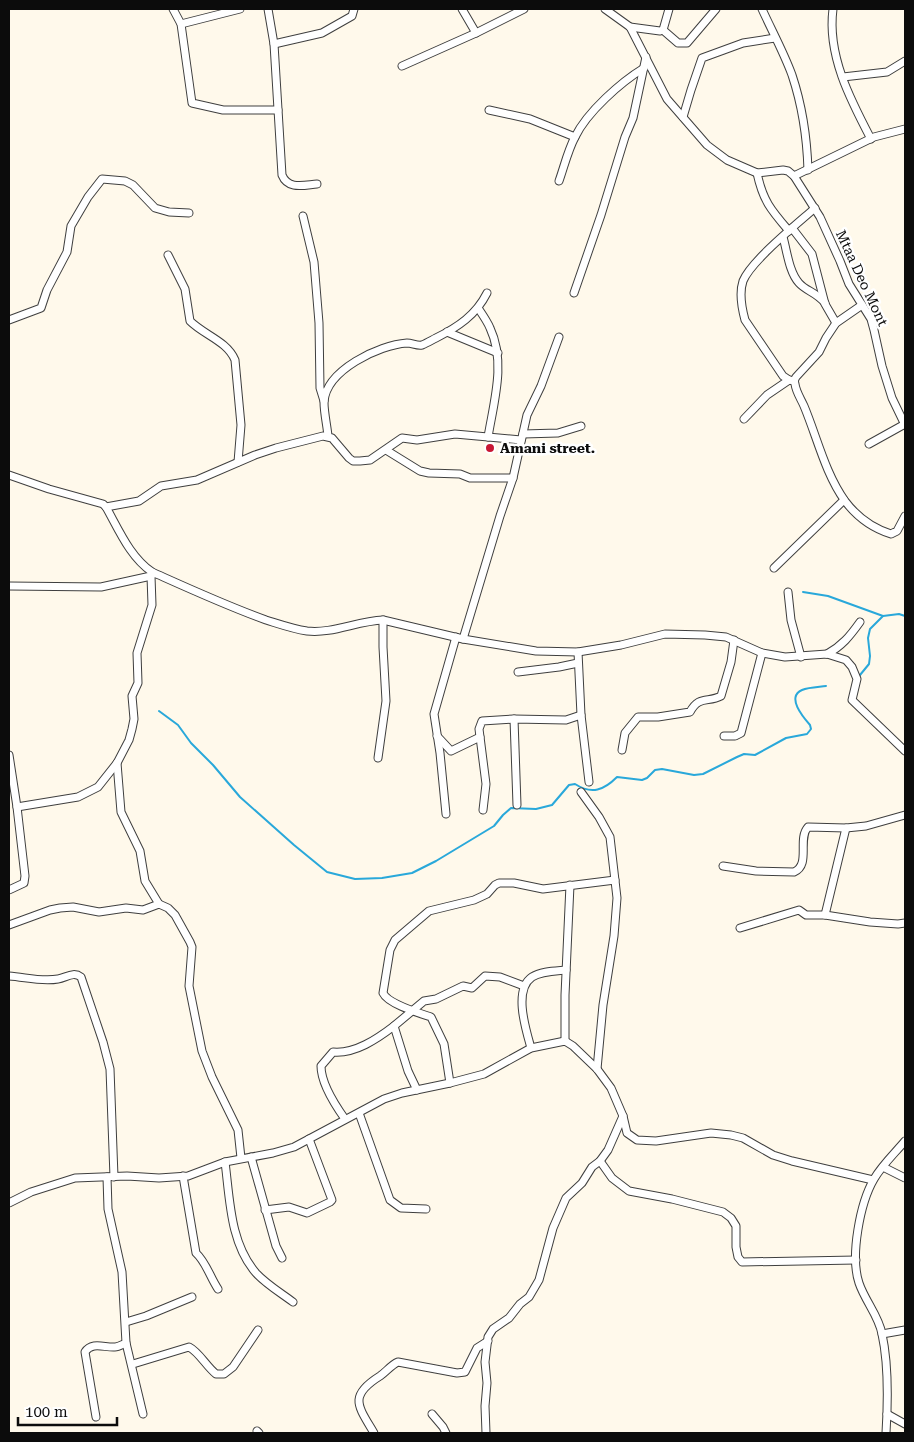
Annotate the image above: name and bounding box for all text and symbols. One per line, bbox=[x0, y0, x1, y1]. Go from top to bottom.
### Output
street label: Mtaa Deo Mont bbox=[833, 228, 891, 328]
place label: Amani street. bbox=[500, 440, 595, 456]
marker: Amani street. bbox=[484, 442, 496, 454]
scale bar bbox=[18, 1394, 116, 1426]
text: 100 m bbox=[25, 1403, 68, 1421]

